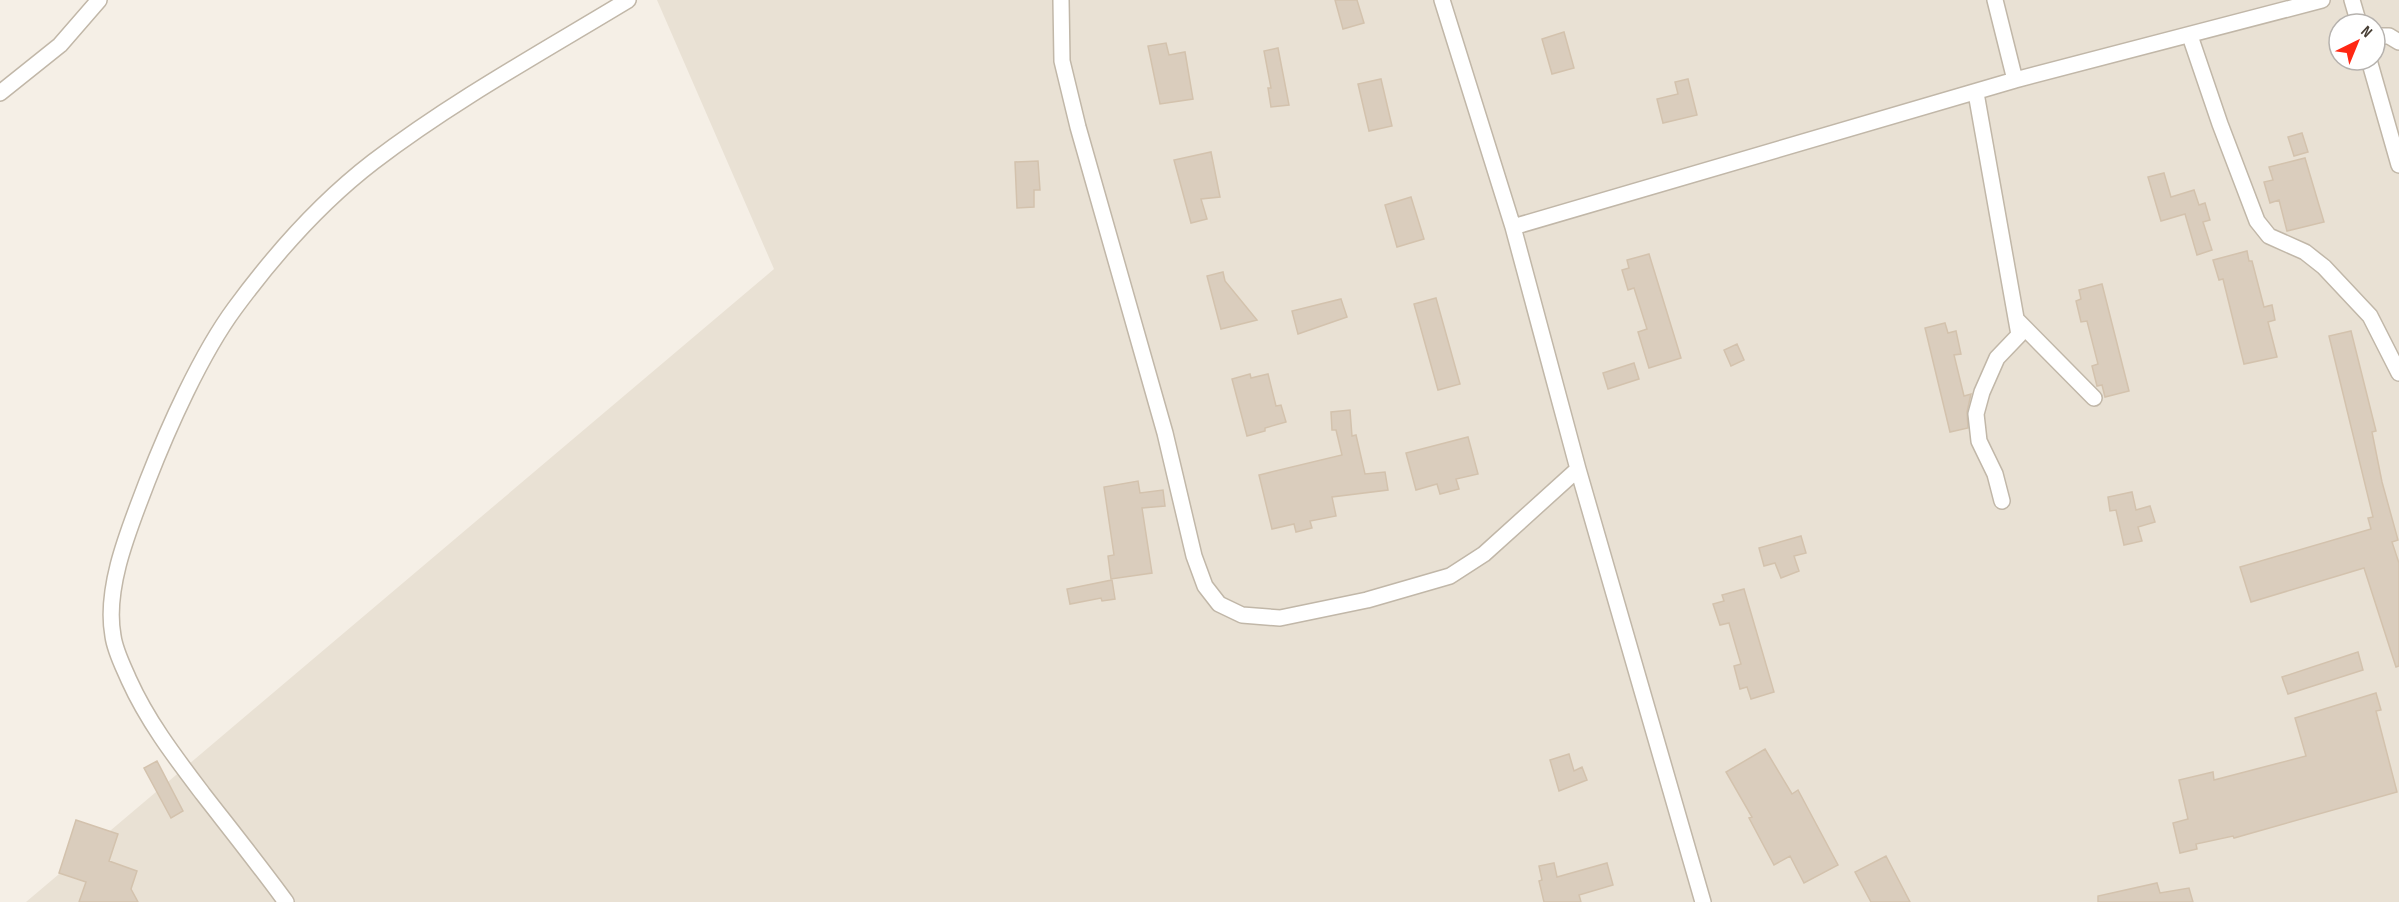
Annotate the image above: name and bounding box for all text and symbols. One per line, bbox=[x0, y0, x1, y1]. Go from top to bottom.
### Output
north arrow bbox=[2327, 12, 2387, 72]
text: N bbox=[2357, 22, 2376, 42]

